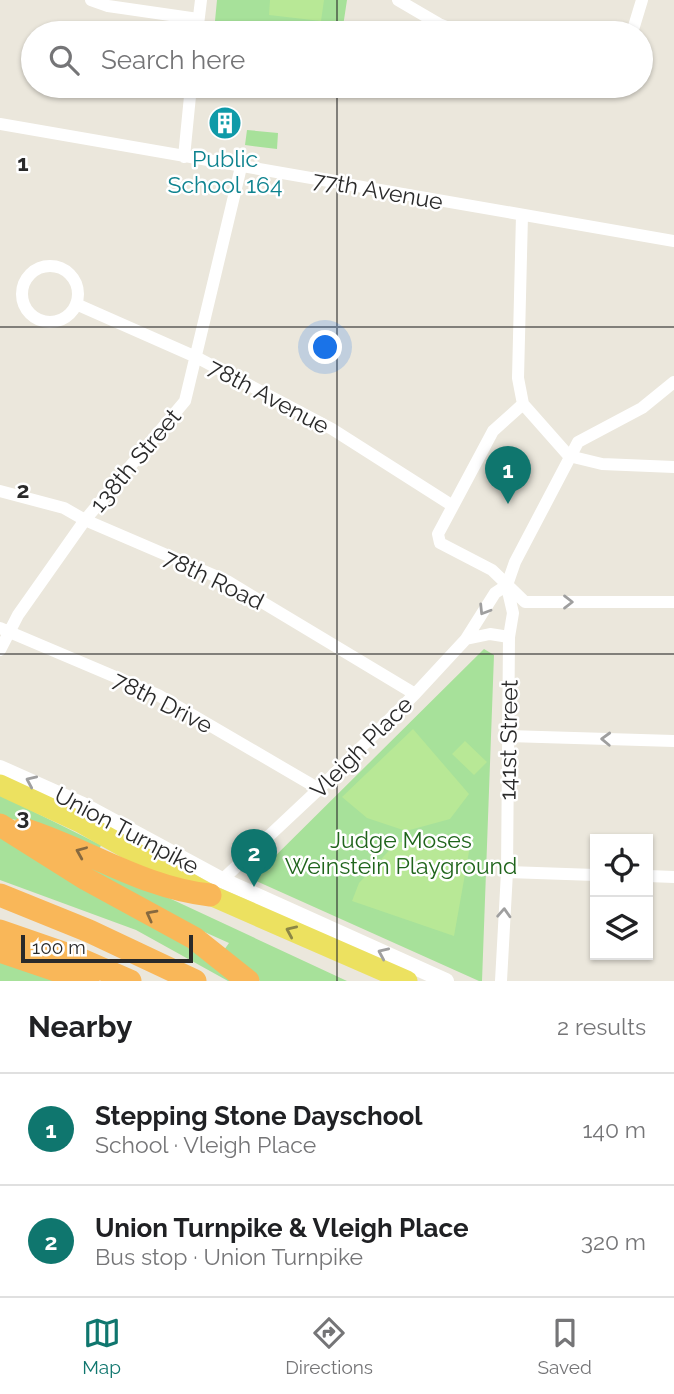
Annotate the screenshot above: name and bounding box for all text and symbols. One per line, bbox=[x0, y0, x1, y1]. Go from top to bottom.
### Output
search box bbox=[21, 21, 653, 98]
icon: search bbox=[45, 41, 83, 79]
text: Search here bbox=[101, 45, 245, 75]
building icon: Public School 164 bbox=[206, 104, 244, 142]
place label: Public School 164 bbox=[167, 145, 283, 198]
text: 1 bbox=[17, 149, 29, 176]
street label: 77th Avenue bbox=[311, 165, 445, 215]
your location bbox=[308, 330, 342, 364]
street label: 78th Avenue bbox=[204, 353, 334, 439]
street label: 138th Street bbox=[84, 403, 186, 517]
pin: 1 bbox=[485, 446, 531, 504]
text: 2 bbox=[17, 476, 29, 503]
street label: 78th Road bbox=[160, 543, 268, 615]
one-way arrow bbox=[563, 594, 574, 610]
one-way arrow bbox=[480, 602, 492, 615]
street label: 78th Drive bbox=[109, 665, 217, 739]
street label: 141st Street bbox=[493, 679, 523, 801]
street label: Vleigh Place bbox=[304, 690, 418, 804]
one-way arrow bbox=[600, 731, 611, 747]
one-way arrow bbox=[26, 775, 38, 789]
street label: Union Turnpike bbox=[50, 781, 204, 879]
text: 3 bbox=[17, 803, 29, 830]
park label: Judge Moses Weinstein Playground bbox=[285, 826, 517, 879]
pin: 2 bbox=[231, 829, 277, 887]
map controls bbox=[590, 834, 653, 960]
button: locate bbox=[590, 834, 653, 897]
one-way arrow bbox=[75, 846, 88, 860]
button: layers bbox=[590, 897, 653, 960]
one-way arrow bbox=[497, 907, 512, 918]
one-way arrow bbox=[146, 909, 159, 923]
one-way arrow bbox=[286, 925, 299, 939]
scale bar bbox=[21, 932, 192, 964]
text: 100 m bbox=[32, 936, 86, 958]
one-way arrow bbox=[378, 947, 390, 961]
text: Nearby bbox=[28, 1009, 132, 1044]
text: 2 results bbox=[557, 1013, 646, 1040]
text: Stepping Stone Dayschool bbox=[95, 1101, 423, 1131]
text: 1 bbox=[45, 1116, 57, 1143]
text: 140 m bbox=[583, 1116, 646, 1143]
text: School · Vleigh Place bbox=[95, 1131, 316, 1158]
text: Union Turnpike & Vleigh Place bbox=[95, 1213, 469, 1243]
text: 2 bbox=[45, 1228, 57, 1255]
text: 320 m bbox=[581, 1228, 646, 1255]
text: Bus stop · Union Turnpike bbox=[95, 1243, 363, 1270]
tab: Map bbox=[82, 1314, 121, 1378]
tab: Directions bbox=[285, 1314, 373, 1378]
tab: Saved bbox=[537, 1314, 592, 1378]

